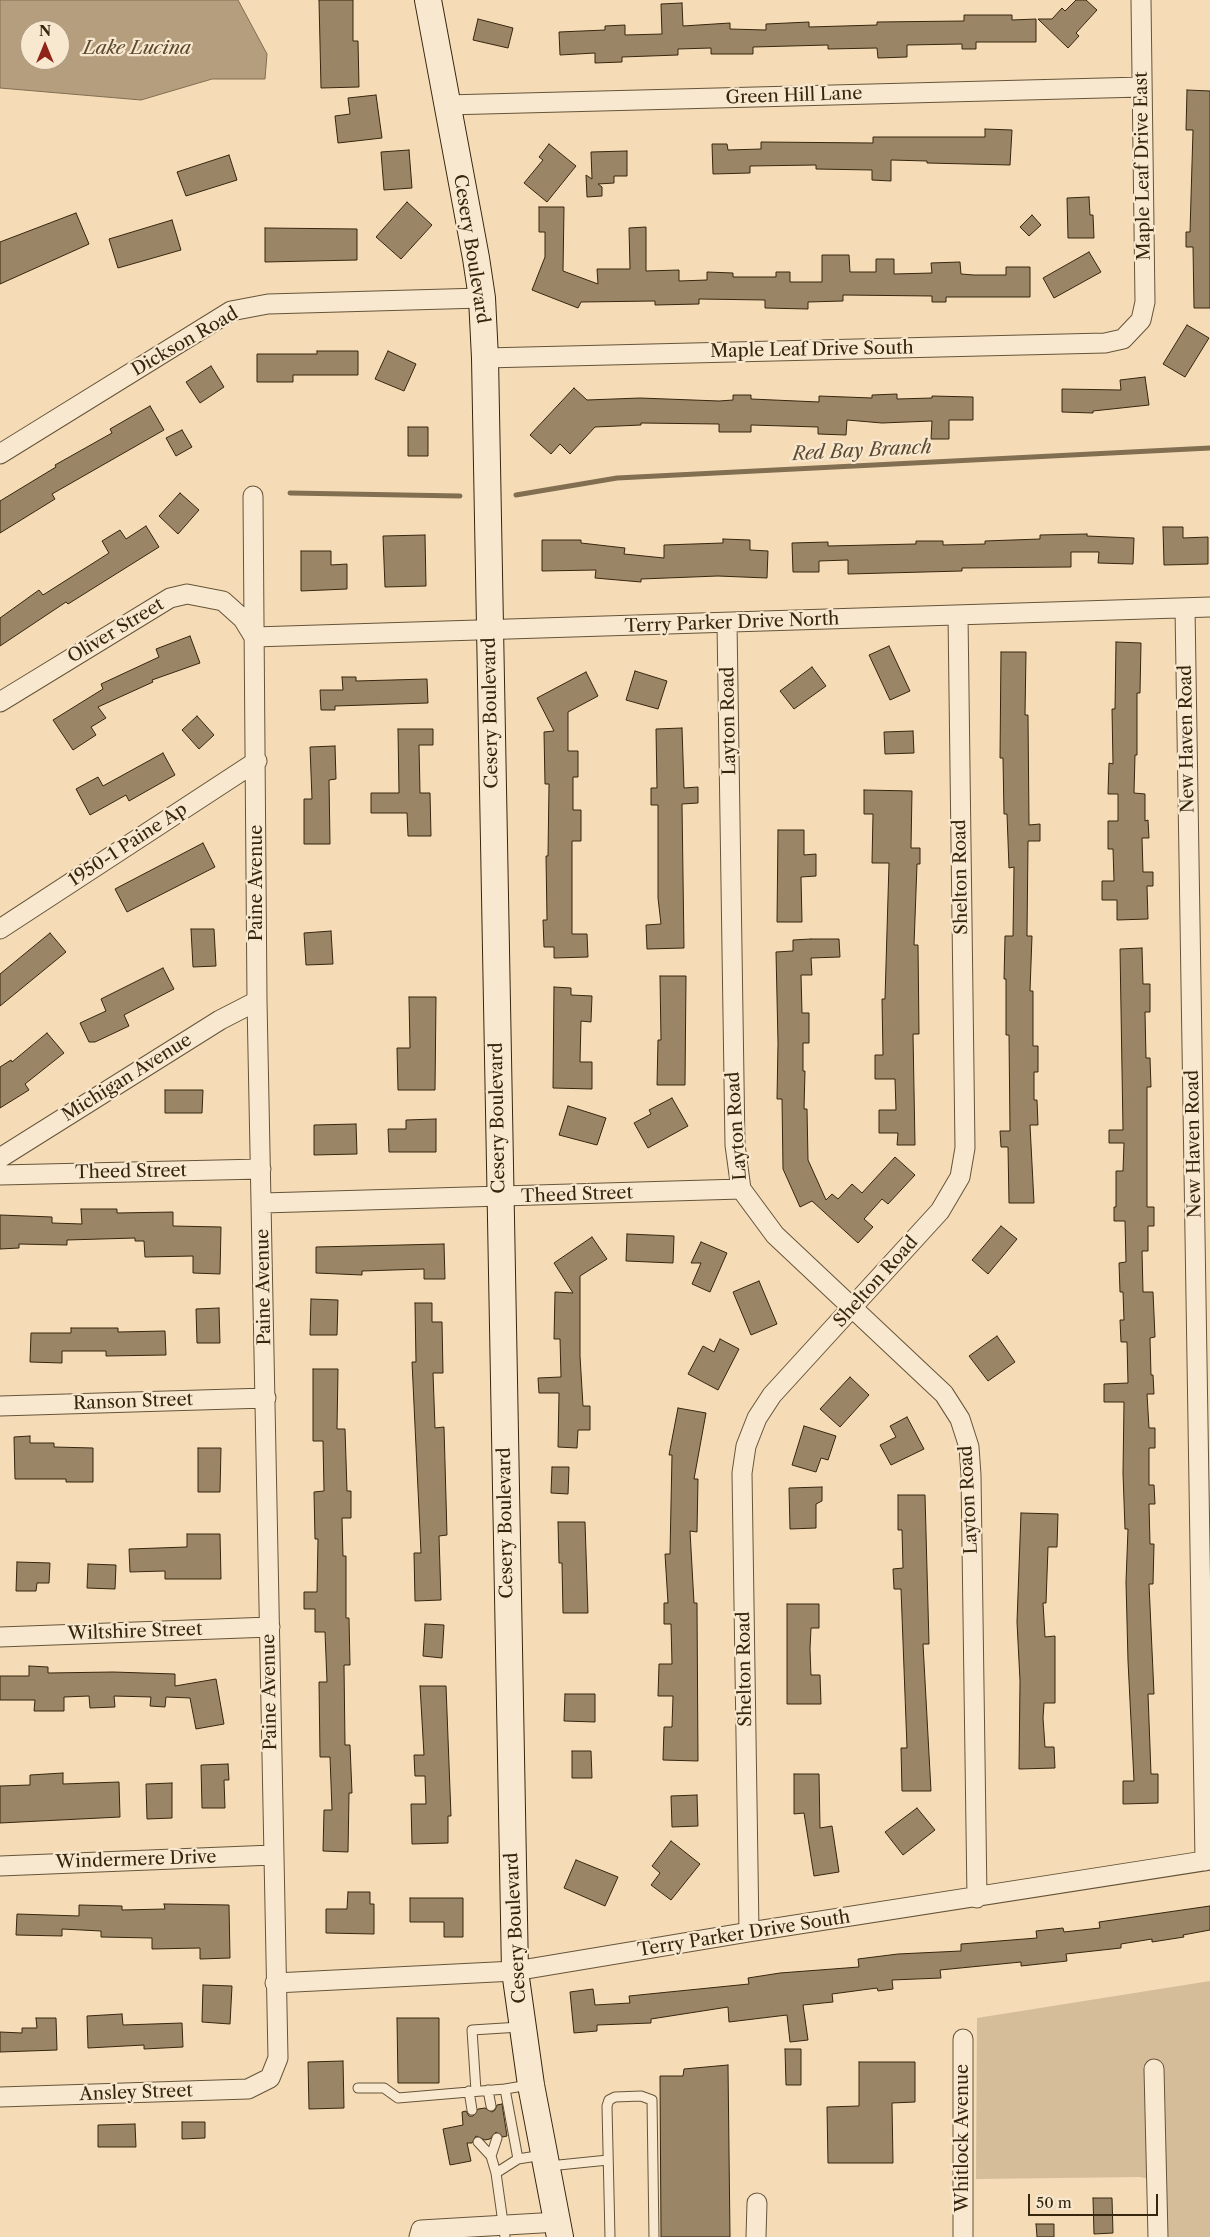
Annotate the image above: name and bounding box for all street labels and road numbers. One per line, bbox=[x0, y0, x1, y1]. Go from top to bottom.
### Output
street label: Maple Leaf Drive East bbox=[1131, 71, 1155, 261]
street label: Green Hill Lane bbox=[725, 83, 863, 109]
street label: Cesery Boulevard bbox=[449, 173, 493, 325]
street label: Dickson Road bbox=[128, 303, 242, 381]
street label: Maple Leaf Drive South bbox=[710, 337, 914, 363]
street label: Oliver Street bbox=[64, 594, 168, 668]
street label: Terry Parker Drive North bbox=[624, 608, 840, 638]
street label: Cesery Boulevard bbox=[479, 637, 503, 789]
street label: New Haven Road bbox=[1175, 665, 1199, 813]
street label: Layton Road bbox=[717, 666, 741, 776]
street label: 1950-1 Paine Ap bbox=[65, 799, 191, 891]
street label: Shelton Road bbox=[949, 819, 973, 935]
street label: Paine Avenue bbox=[246, 825, 268, 941]
street label: Michigan Avenue bbox=[58, 1029, 196, 1127]
street label: Cesery Boulevard bbox=[486, 1042, 510, 1194]
street label: New Haven Road bbox=[1182, 1070, 1206, 1218]
street label: Layton Road bbox=[722, 1071, 752, 1181]
street label: Theed Street bbox=[75, 1160, 187, 1184]
street label: Theed Street bbox=[521, 1182, 633, 1208]
street label: Paine Avenue bbox=[252, 1228, 276, 1346]
street label: Shelton Road bbox=[829, 1232, 923, 1332]
street label: Ranson Street bbox=[73, 1389, 193, 1415]
street label: Layton Road bbox=[955, 1445, 983, 1555]
street label: Cesery Boulevard bbox=[494, 1447, 518, 1599]
street label: Shelton Road bbox=[733, 1611, 757, 1727]
street label: Wiltshire Street bbox=[67, 1619, 203, 1645]
street label: Paine Avenue bbox=[258, 1633, 282, 1751]
street label: Windermere Drive bbox=[55, 1846, 217, 1874]
street label: Cesery Boulevard bbox=[501, 1852, 531, 2004]
street label: Terry Parker Drive South bbox=[636, 1907, 852, 1961]
street label: Whitlock Avenue bbox=[952, 2064, 974, 2212]
street label: Ansley Street bbox=[79, 2080, 193, 2106]

